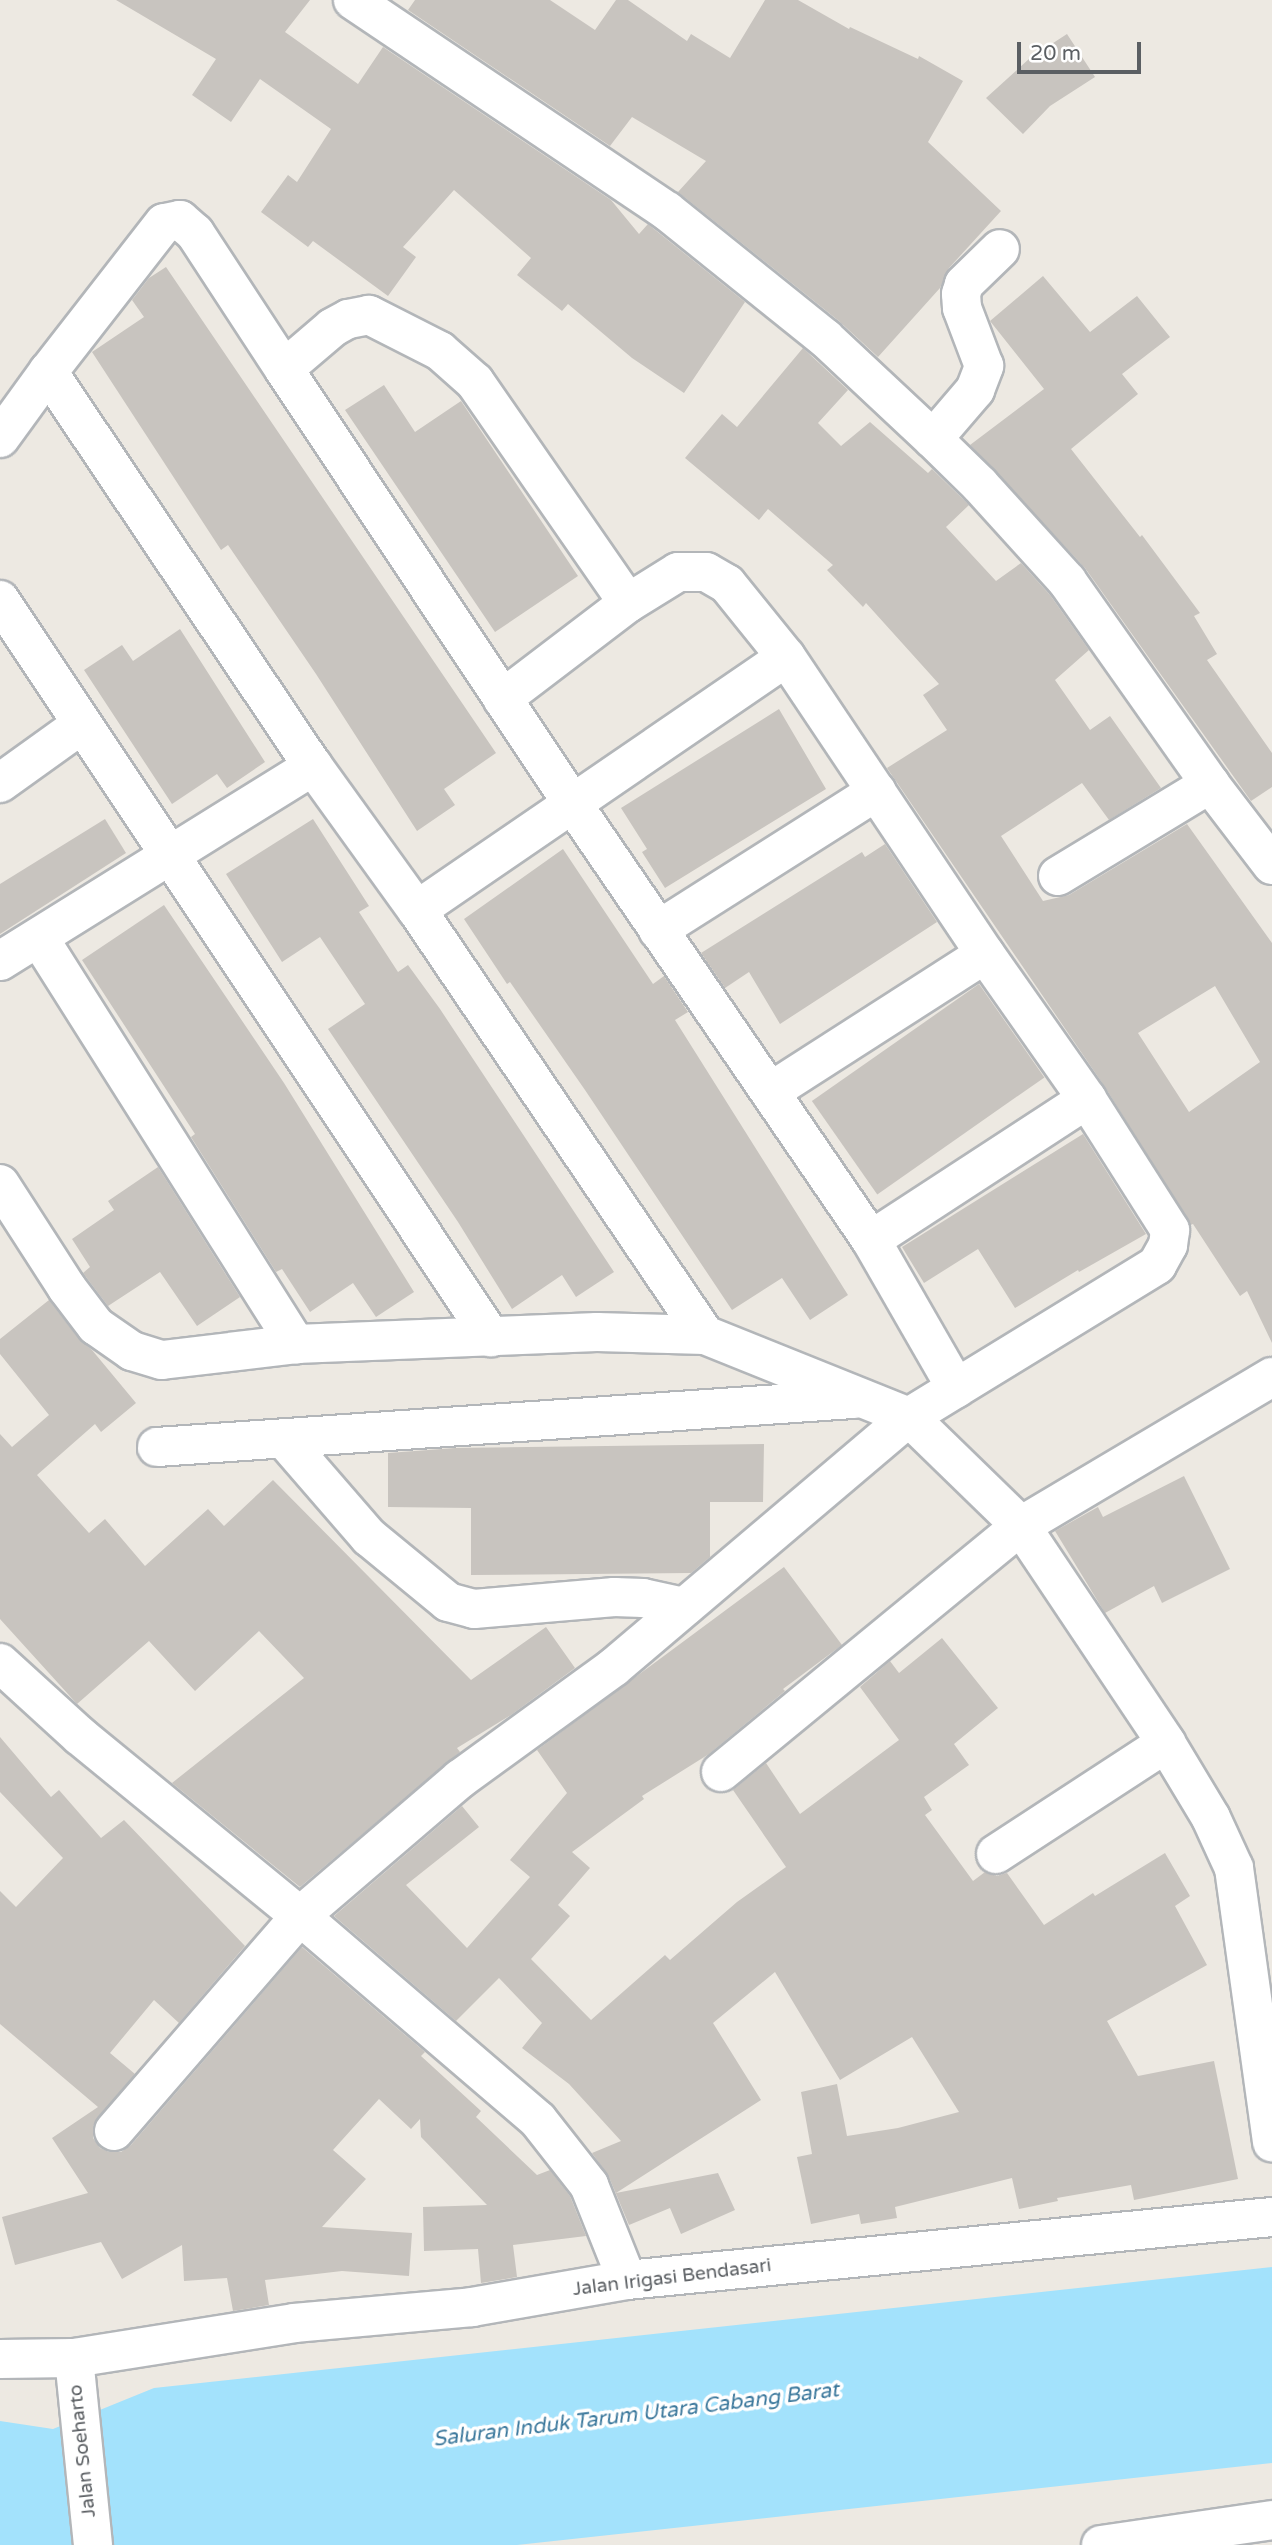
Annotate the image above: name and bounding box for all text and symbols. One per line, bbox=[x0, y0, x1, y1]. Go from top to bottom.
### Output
scale bar bbox=[1020, 28, 1144, 72]
text: 20 m bbox=[1030, 41, 1081, 66]
street label: Jalan Irigasi Bendasari bbox=[571, 2254, 773, 2302]
water label: Saluran Induk Tarum Utara Cabang Barat bbox=[432, 2378, 840, 2452]
street label: Jalan Soeharto bbox=[65, 2383, 101, 2519]

